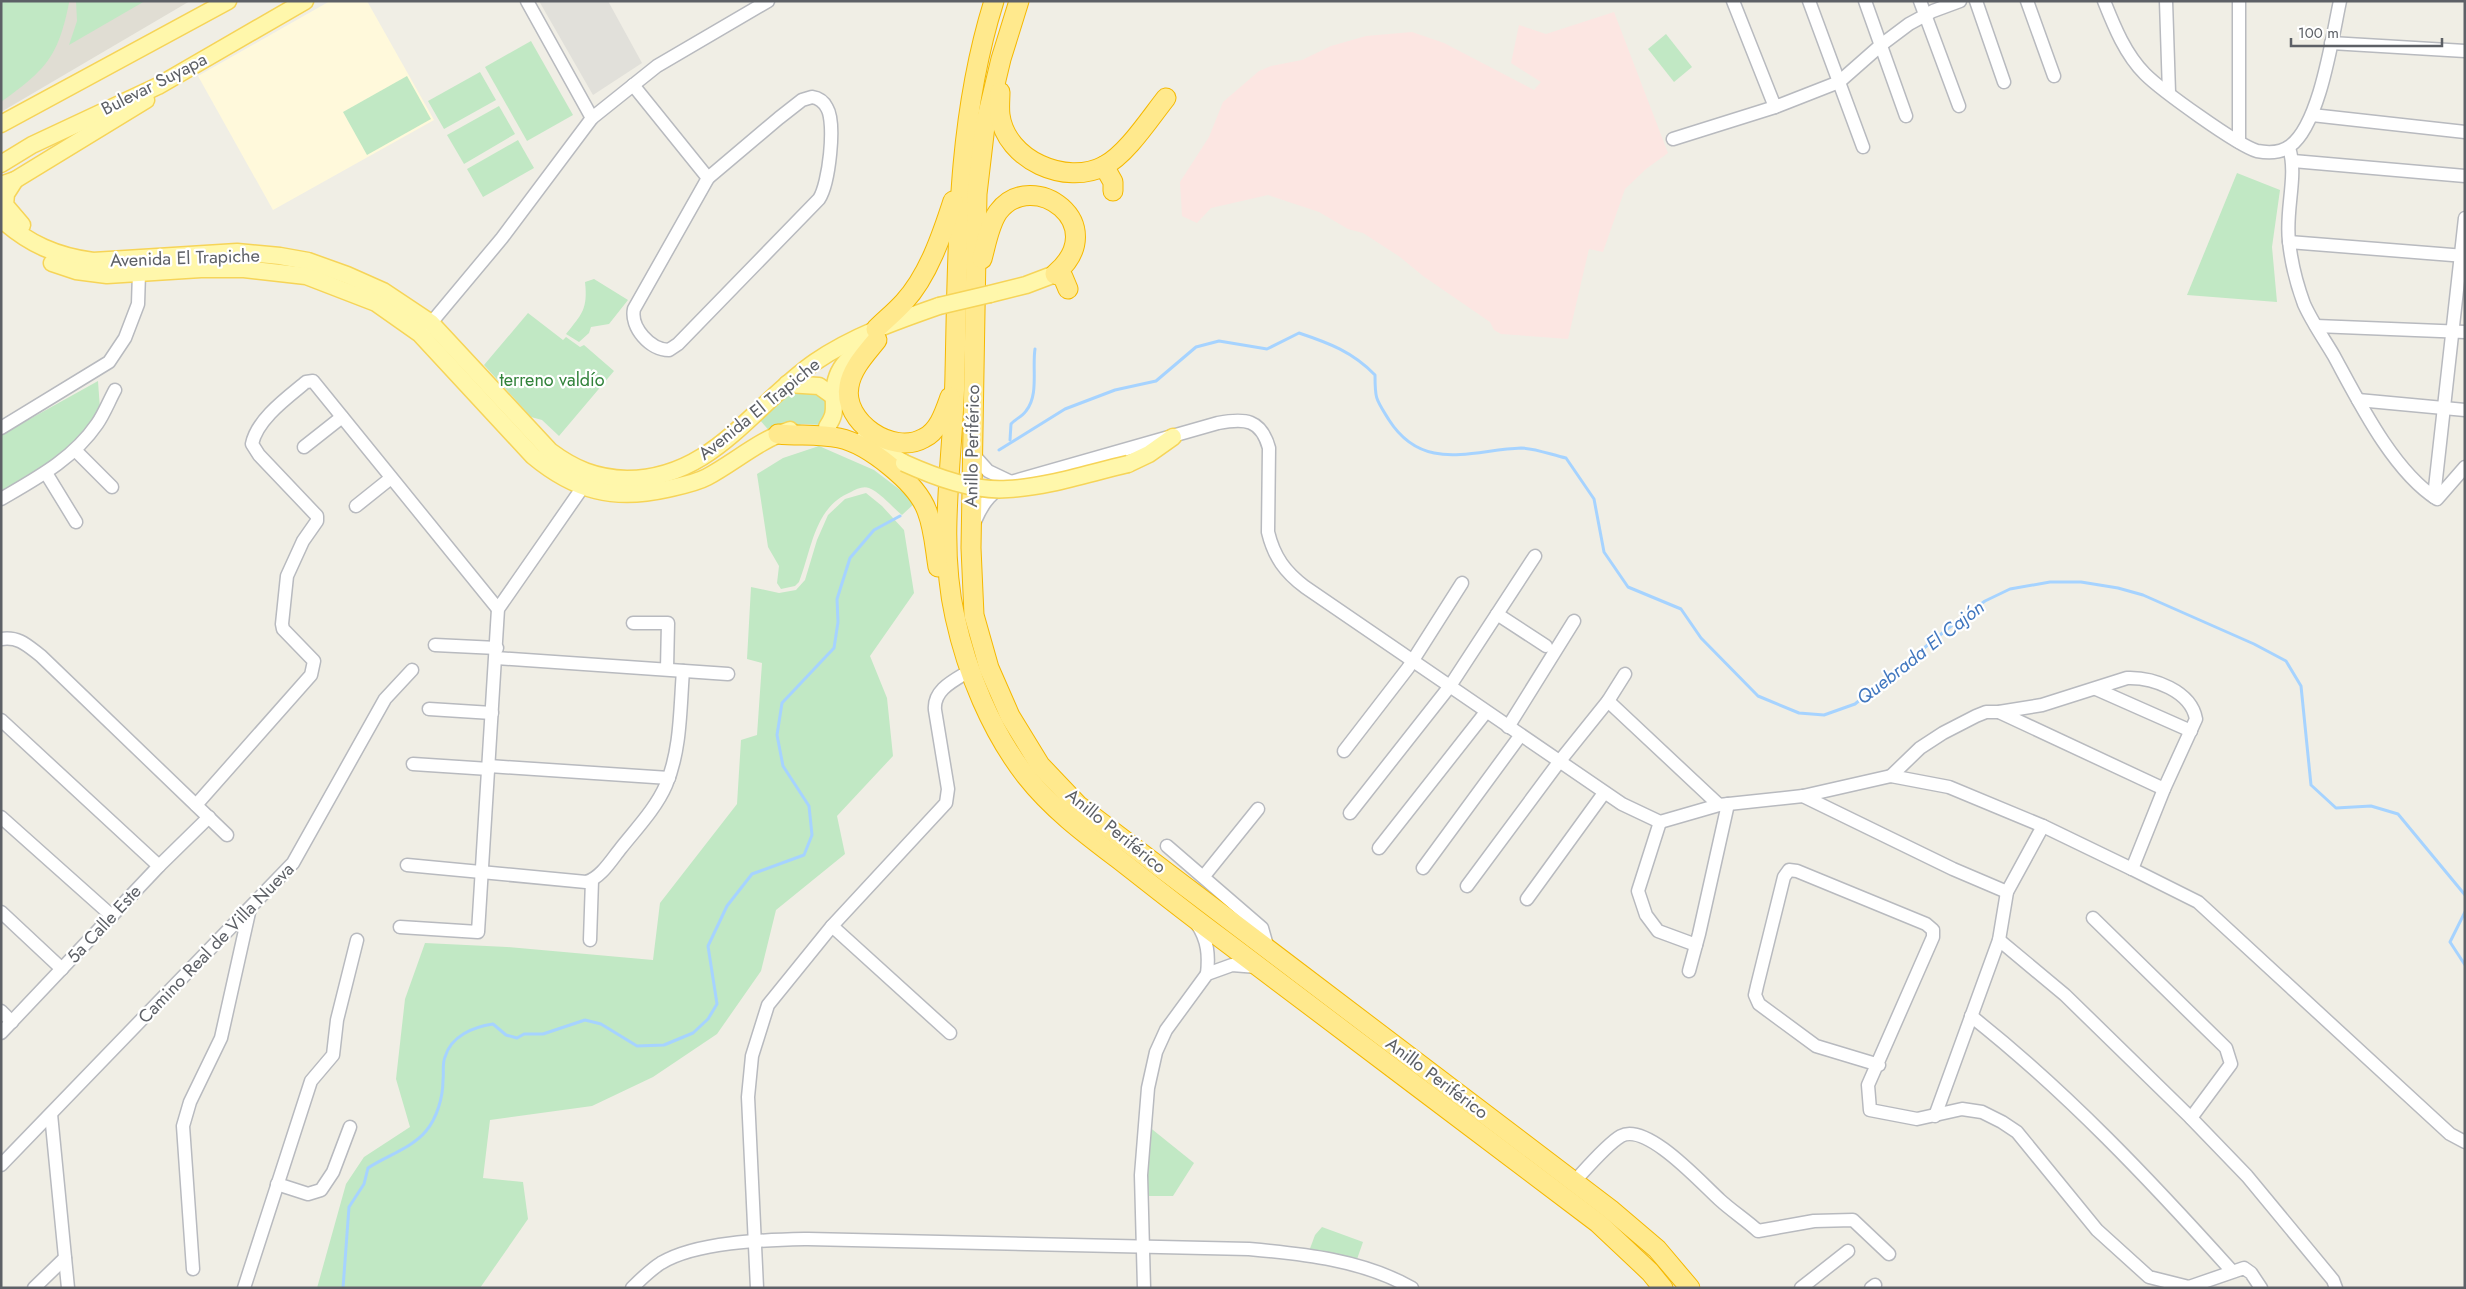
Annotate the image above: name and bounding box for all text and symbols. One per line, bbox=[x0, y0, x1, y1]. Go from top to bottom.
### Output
scale bar bbox=[2291, 15, 2442, 47]
text: 100 m bbox=[2298, 22, 2339, 44]
street label: Bulevar Suyapa bbox=[97, 46, 211, 122]
street label: Avenida El Trapiche bbox=[110, 242, 260, 274]
street label: Avenida El Trapiche bbox=[693, 352, 825, 466]
park label: terreno valdío bbox=[499, 367, 605, 393]
street label: Anillo Periférico bbox=[958, 384, 986, 508]
water label: Quebrada El Cajón bbox=[1851, 594, 1990, 711]
street label: Anillo Periférico bbox=[1060, 782, 1172, 880]
street label: Camino Real de Villa Nueva bbox=[132, 857, 300, 1029]
street label: 5a Calle Este bbox=[61, 879, 147, 969]
street label: Anillo Periférico bbox=[1380, 1031, 1494, 1125]

